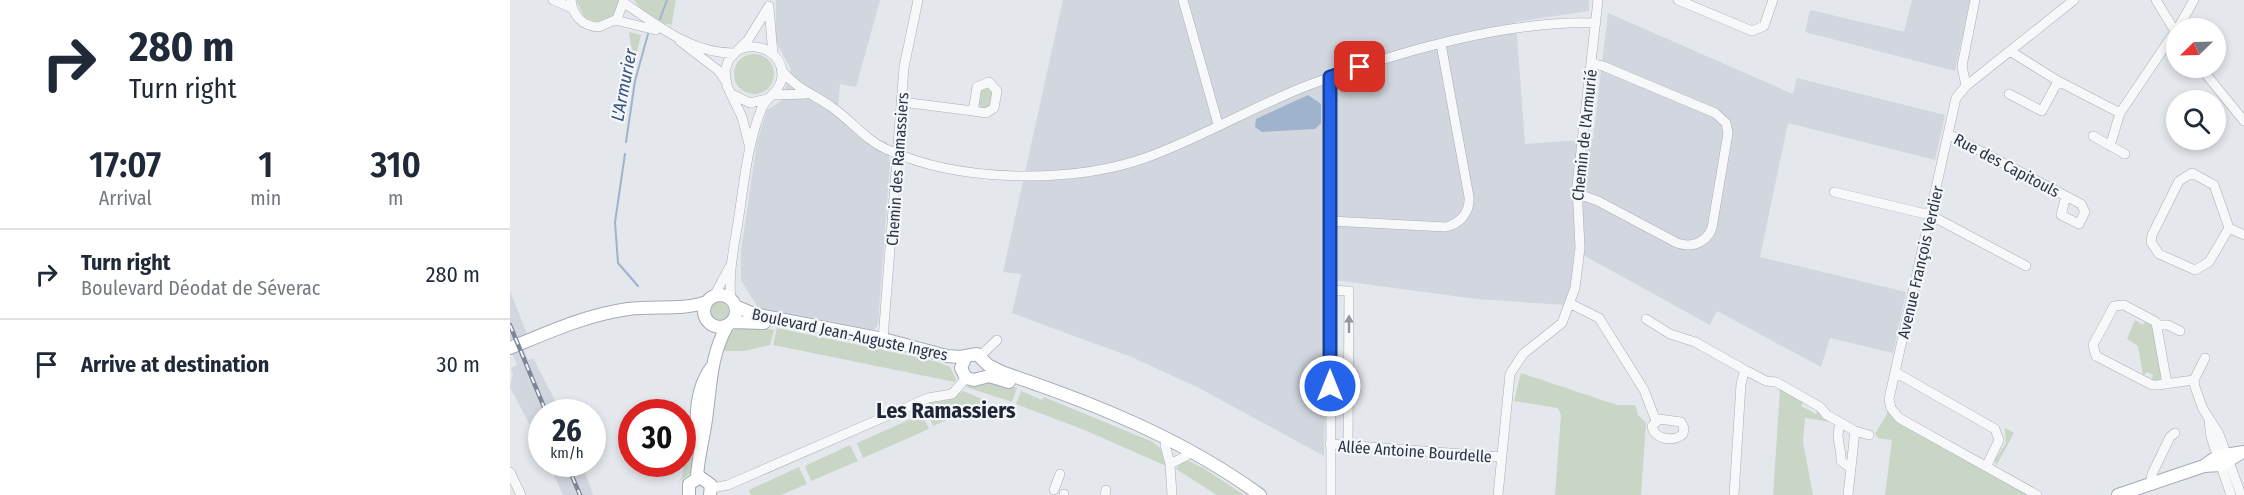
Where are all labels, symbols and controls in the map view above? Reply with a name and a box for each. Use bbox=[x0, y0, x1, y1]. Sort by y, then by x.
north arrow bbox=[2166, 18, 2226, 78]
map controls bbox=[2166, 18, 2226, 150]
text: 280 m bbox=[129, 22, 234, 72]
icon: right bbox=[30, 24, 108, 102]
pin bbox=[1334, 41, 1385, 92]
water label: L'Armurier bbox=[606, 46, 642, 123]
icon: arrive bbox=[1343, 50, 1376, 83]
street label: Chemin de l'Armurié bbox=[1568, 68, 1601, 202]
text: Turn right bbox=[129, 73, 237, 105]
button: search bbox=[2166, 90, 2226, 150]
street label: Chemin des Ramassiers bbox=[883, 91, 912, 246]
street label: Rue des Capitouls bbox=[1951, 130, 2063, 201]
text: 17:07 bbox=[89, 143, 161, 187]
text: 1 bbox=[258, 143, 273, 187]
text: 310 bbox=[370, 143, 421, 187]
street label: Avenue François Verdier bbox=[1894, 184, 1947, 340]
text: Arrival bbox=[99, 186, 152, 210]
text: min bbox=[250, 186, 281, 210]
text: m bbox=[388, 186, 403, 210]
text: Turn right bbox=[81, 249, 170, 276]
icon: right bbox=[30, 258, 63, 291]
text: 280 m bbox=[426, 261, 480, 288]
text: Boulevard Déodat de Séverac bbox=[81, 276, 320, 300]
street label: Boulevard Jean-Auguste Ingres bbox=[750, 304, 950, 365]
one-way arrow bbox=[1344, 315, 1354, 334]
icon: arrive bbox=[30, 348, 63, 381]
text: Arrive at destination bbox=[81, 351, 269, 378]
text: 30 m bbox=[437, 351, 480, 378]
position arrow bbox=[1298, 354, 1362, 418]
district label: Les Ramassiers bbox=[876, 397, 1016, 424]
speed limit sign: 30 bbox=[618, 399, 696, 477]
text: 26 bbox=[552, 413, 582, 449]
street label: Allée Antoine Bourdelle bbox=[1337, 437, 1493, 466]
text: km/h bbox=[550, 444, 584, 462]

